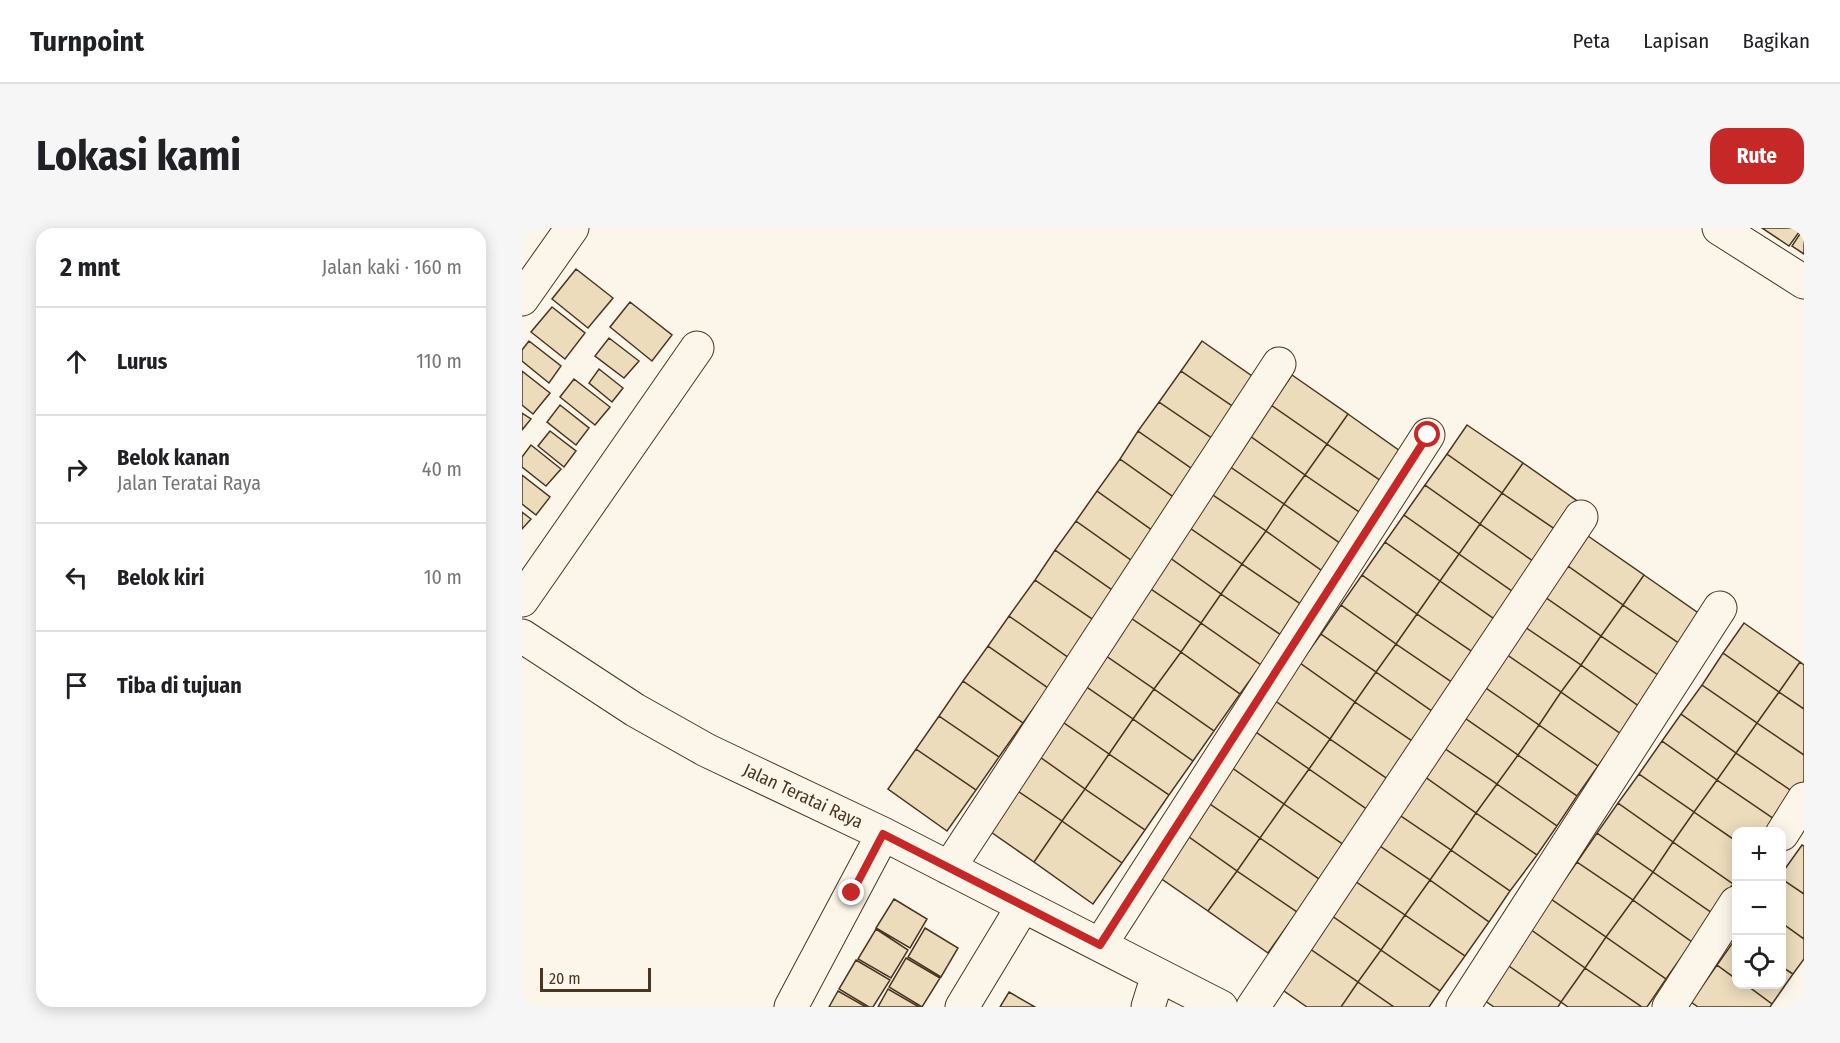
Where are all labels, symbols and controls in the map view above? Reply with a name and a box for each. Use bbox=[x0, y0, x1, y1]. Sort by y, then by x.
text: Turnpoint bbox=[30, 25, 144, 58]
text: Peta bbox=[1573, 28, 1610, 54]
text: Lapisan bbox=[1643, 28, 1709, 54]
text: Bagikan bbox=[1742, 28, 1810, 54]
button: Rute bbox=[1710, 128, 1804, 184]
text: Lokasi kami bbox=[36, 131, 241, 181]
text: 2 mnt bbox=[60, 252, 120, 283]
text: Jalan kaki · 160 m bbox=[322, 255, 462, 279]
icon: ahead bbox=[60, 345, 93, 378]
text: Lurus bbox=[117, 348, 167, 375]
text: 110 m bbox=[416, 349, 462, 373]
route start bbox=[1414, 421, 1440, 447]
text: Belok kanan bbox=[117, 444, 230, 471]
icon: right bbox=[60, 453, 93, 486]
text: 40 m bbox=[422, 457, 462, 481]
text: Jalan Teratai Raya bbox=[117, 471, 261, 495]
icon: left bbox=[60, 561, 93, 594]
text: Belok kiri bbox=[117, 564, 205, 591]
text: 10 m bbox=[424, 565, 462, 589]
icon: arrive bbox=[60, 669, 93, 702]
text: Tiba di tujuan bbox=[117, 672, 242, 699]
street label: Jalan Teratai Raya bbox=[740, 759, 867, 833]
map controls bbox=[1732, 827, 1786, 989]
button: + bbox=[1732, 827, 1786, 881]
route end bbox=[838, 879, 864, 905]
button: − bbox=[1732, 881, 1786, 935]
button: locate bbox=[1732, 935, 1786, 989]
scale bar bbox=[540, 965, 651, 992]
text: 20 m bbox=[549, 969, 580, 988]

